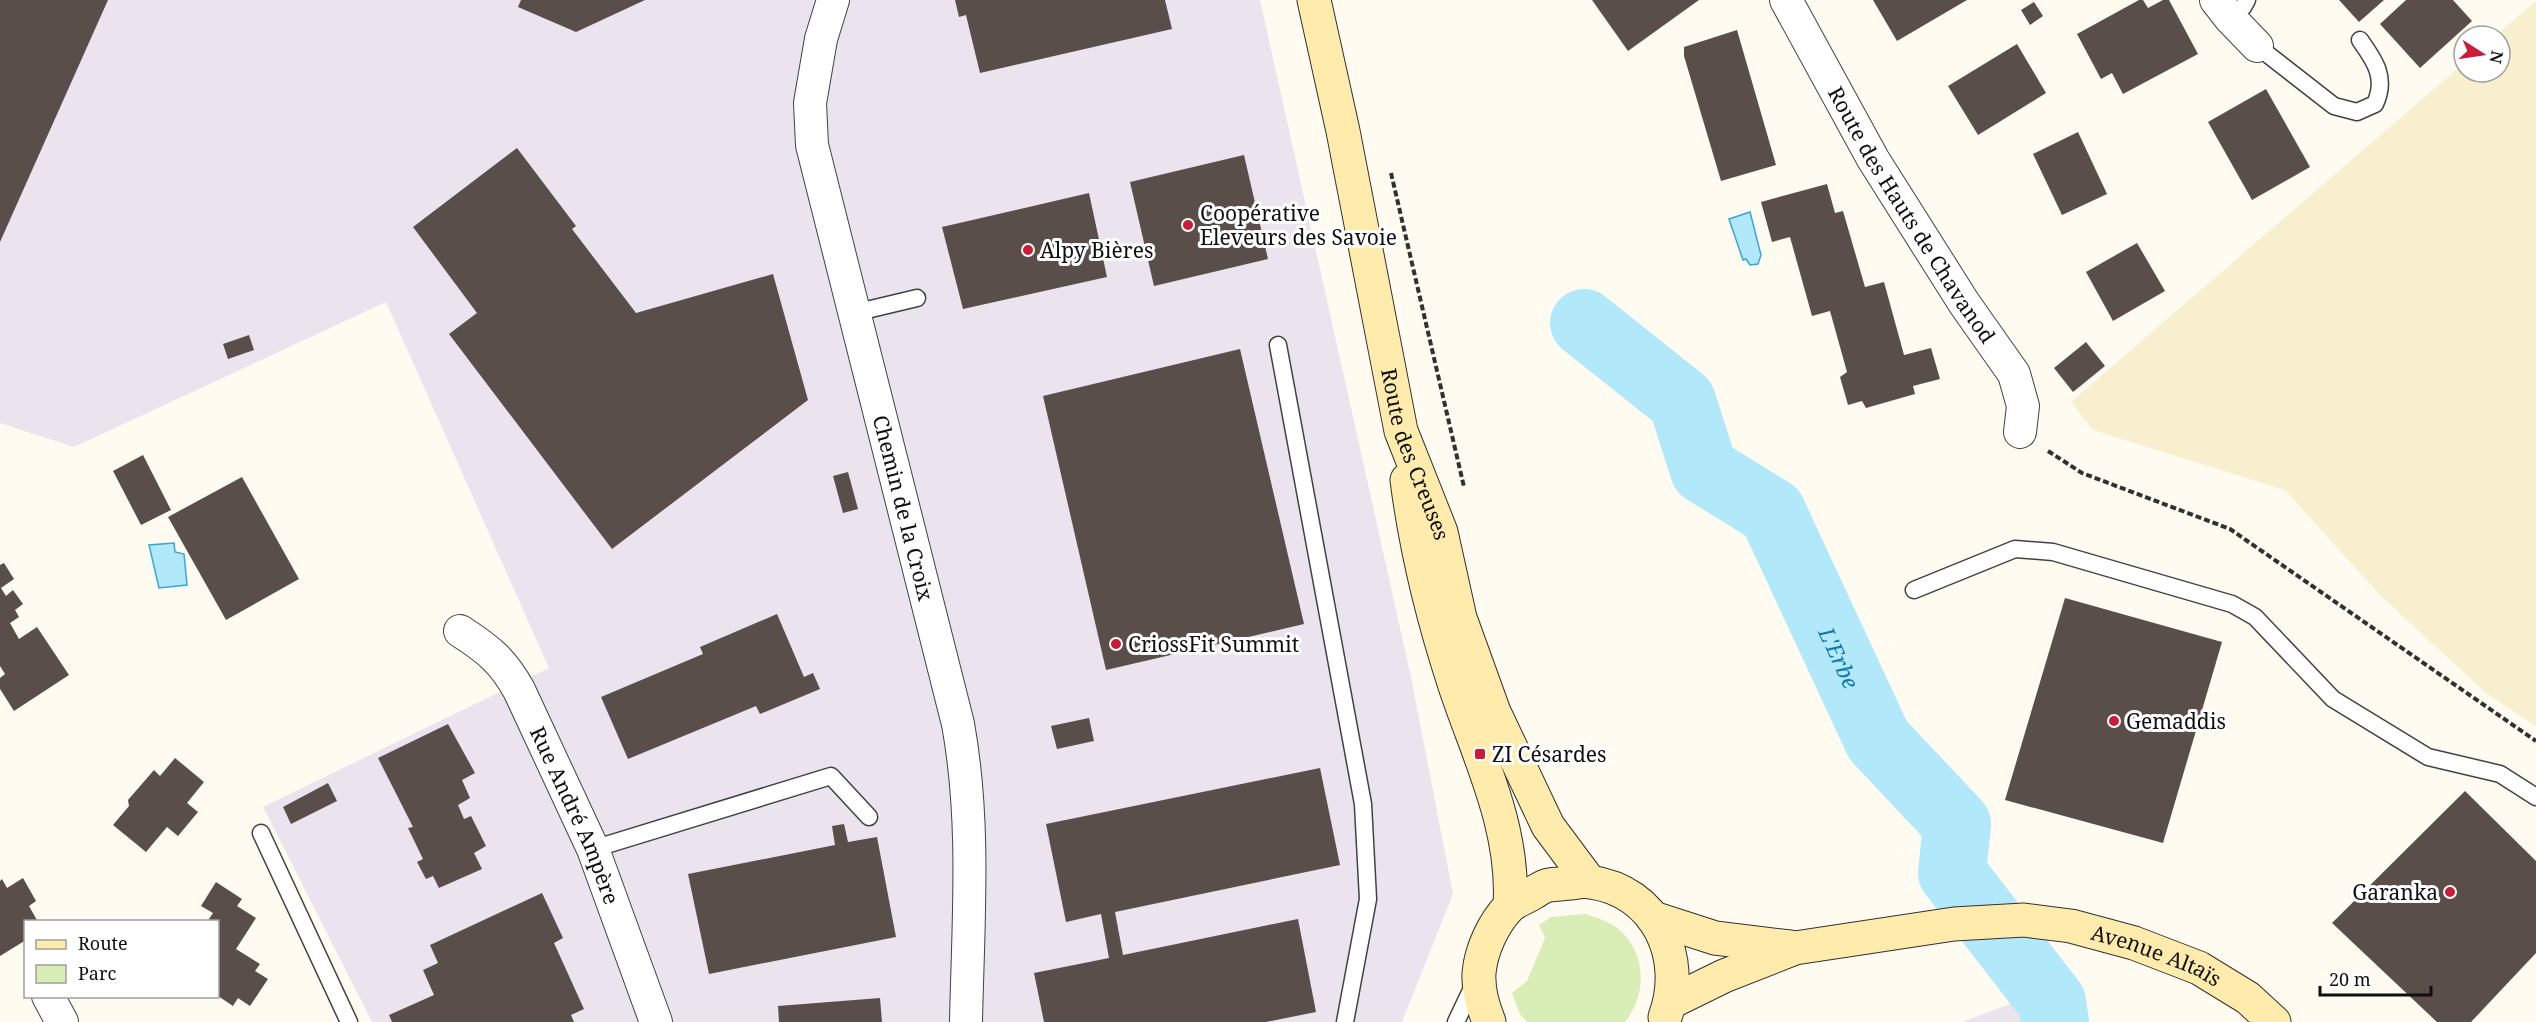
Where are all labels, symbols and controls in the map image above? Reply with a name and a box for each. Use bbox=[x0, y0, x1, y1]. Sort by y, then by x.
north arrow bbox=[2452, 24, 2512, 84]
text: N bbox=[2485, 49, 2509, 66]
street label: Route des Hauts de Chavanod bbox=[1822, 81, 2002, 349]
place label: Coopérative Eleveurs des Savoie bbox=[1200, 199, 1397, 251]
marker: Coopérative Eleveurs des Savoie bbox=[1181, 218, 1195, 232]
place label: Alpy Bières bbox=[1040, 236, 1153, 264]
marker: Alpy Bières bbox=[1021, 243, 1035, 257]
street label: Route des Creuses bbox=[1375, 366, 1456, 543]
street label: Chemin de la Croix bbox=[867, 412, 941, 604]
water label: L'Erbe bbox=[1812, 621, 1867, 693]
place label: CriossFit Summit bbox=[1128, 630, 1299, 658]
marker: CriossFit Summit bbox=[1109, 637, 1123, 651]
place label: Gemaddis bbox=[2126, 707, 2226, 735]
marker: Gemaddis bbox=[2107, 714, 2121, 728]
street label: Rue André Ampère bbox=[524, 722, 626, 908]
place label: ZI Césardes bbox=[1492, 740, 1607, 768]
marker: ZI Césardes bbox=[1473, 747, 1487, 761]
place label: Garanka bbox=[2352, 878, 2438, 906]
marker: Garanka bbox=[2443, 885, 2457, 899]
street label: Avenue Altaïs bbox=[2088, 918, 2227, 993]
legend bbox=[24, 920, 219, 998]
text: Route bbox=[78, 931, 128, 955]
scale bar bbox=[2320, 959, 2431, 997]
text: Parc bbox=[78, 961, 116, 985]
text: 20 m bbox=[2329, 967, 2371, 991]

